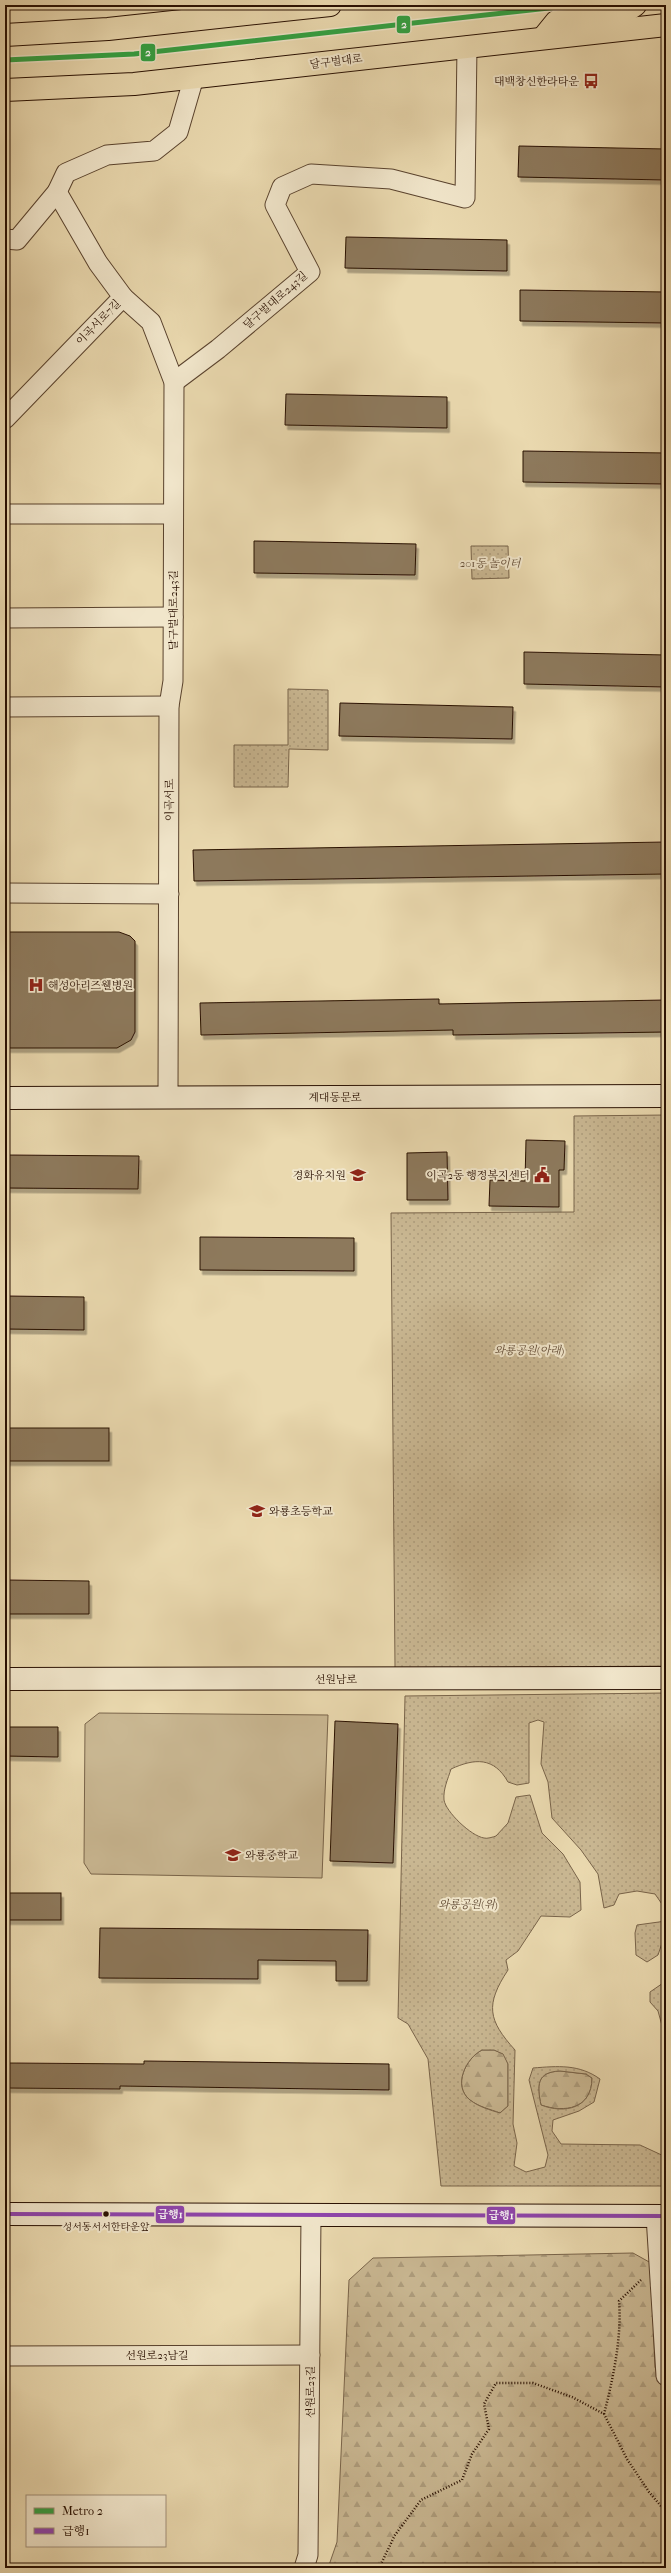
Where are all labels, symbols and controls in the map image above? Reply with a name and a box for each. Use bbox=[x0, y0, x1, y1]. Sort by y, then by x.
line badge: 2 bbox=[396, 15, 411, 34]
text: 2 bbox=[401, 18, 407, 31]
line badge: 2 bbox=[140, 43, 156, 62]
text: 2 bbox=[145, 46, 151, 59]
street label: 달구벌대로 bbox=[309, 52, 364, 71]
bus stop icon: 태백창신한라타운 bbox=[582, 72, 600, 90]
place label: 태백창신한라타운 bbox=[494, 75, 579, 88]
street label: 달구벌대로243길 bbox=[241, 269, 310, 332]
street label: 이곡서로7길 bbox=[73, 297, 123, 348]
park label: 201동 놀이터 bbox=[460, 557, 522, 570]
street label: 달구벌대로243길 bbox=[167, 570, 180, 650]
street label: 이곡서로 bbox=[163, 778, 176, 821]
hospital icon: 해성아리즈웰병원 bbox=[27, 976, 45, 994]
place label: 해성아리즈웰병원 bbox=[48, 979, 133, 992]
street label: 계대동문로 bbox=[308, 1091, 362, 1104]
school or university icon: 경화유치원 bbox=[349, 1166, 367, 1184]
public building icon: 이곡2동 행정복지센터 bbox=[533, 1166, 551, 1184]
place label: 경화유치원 bbox=[293, 1169, 346, 1182]
place label: 이곡2동 행정복지센터 bbox=[426, 1169, 530, 1182]
park label: 와룡공원(아래) bbox=[494, 1344, 564, 1357]
school or university icon: 와룡초등학교 bbox=[248, 1502, 266, 1520]
place label: 와룡초등학교 bbox=[269, 1505, 333, 1518]
street label: 선원남로 bbox=[315, 1673, 358, 1686]
school or university icon: 와룡중학교 bbox=[224, 1846, 242, 1864]
place label: 와룡중학교 bbox=[245, 1849, 299, 1862]
park label: 와룡공원(위) bbox=[438, 1898, 498, 1911]
line badge: 급행1 bbox=[155, 2205, 185, 2224]
line badge: 급행1 bbox=[486, 2206, 516, 2225]
text: 급행1 bbox=[157, 2208, 183, 2221]
marker: 성서동서서한타운앞 bbox=[101, 2209, 111, 2219]
text: 급행1 bbox=[488, 2209, 514, 2222]
place label: 성서동서서한타운앞 bbox=[63, 2221, 150, 2233]
street label: 선원로23남길 bbox=[125, 2349, 189, 2362]
street label: 선원로23길 bbox=[304, 2366, 317, 2418]
legend bbox=[26, 2495, 166, 2547]
text: Metro 2 bbox=[62, 2504, 103, 2518]
text: 급행1 bbox=[62, 2524, 89, 2538]

